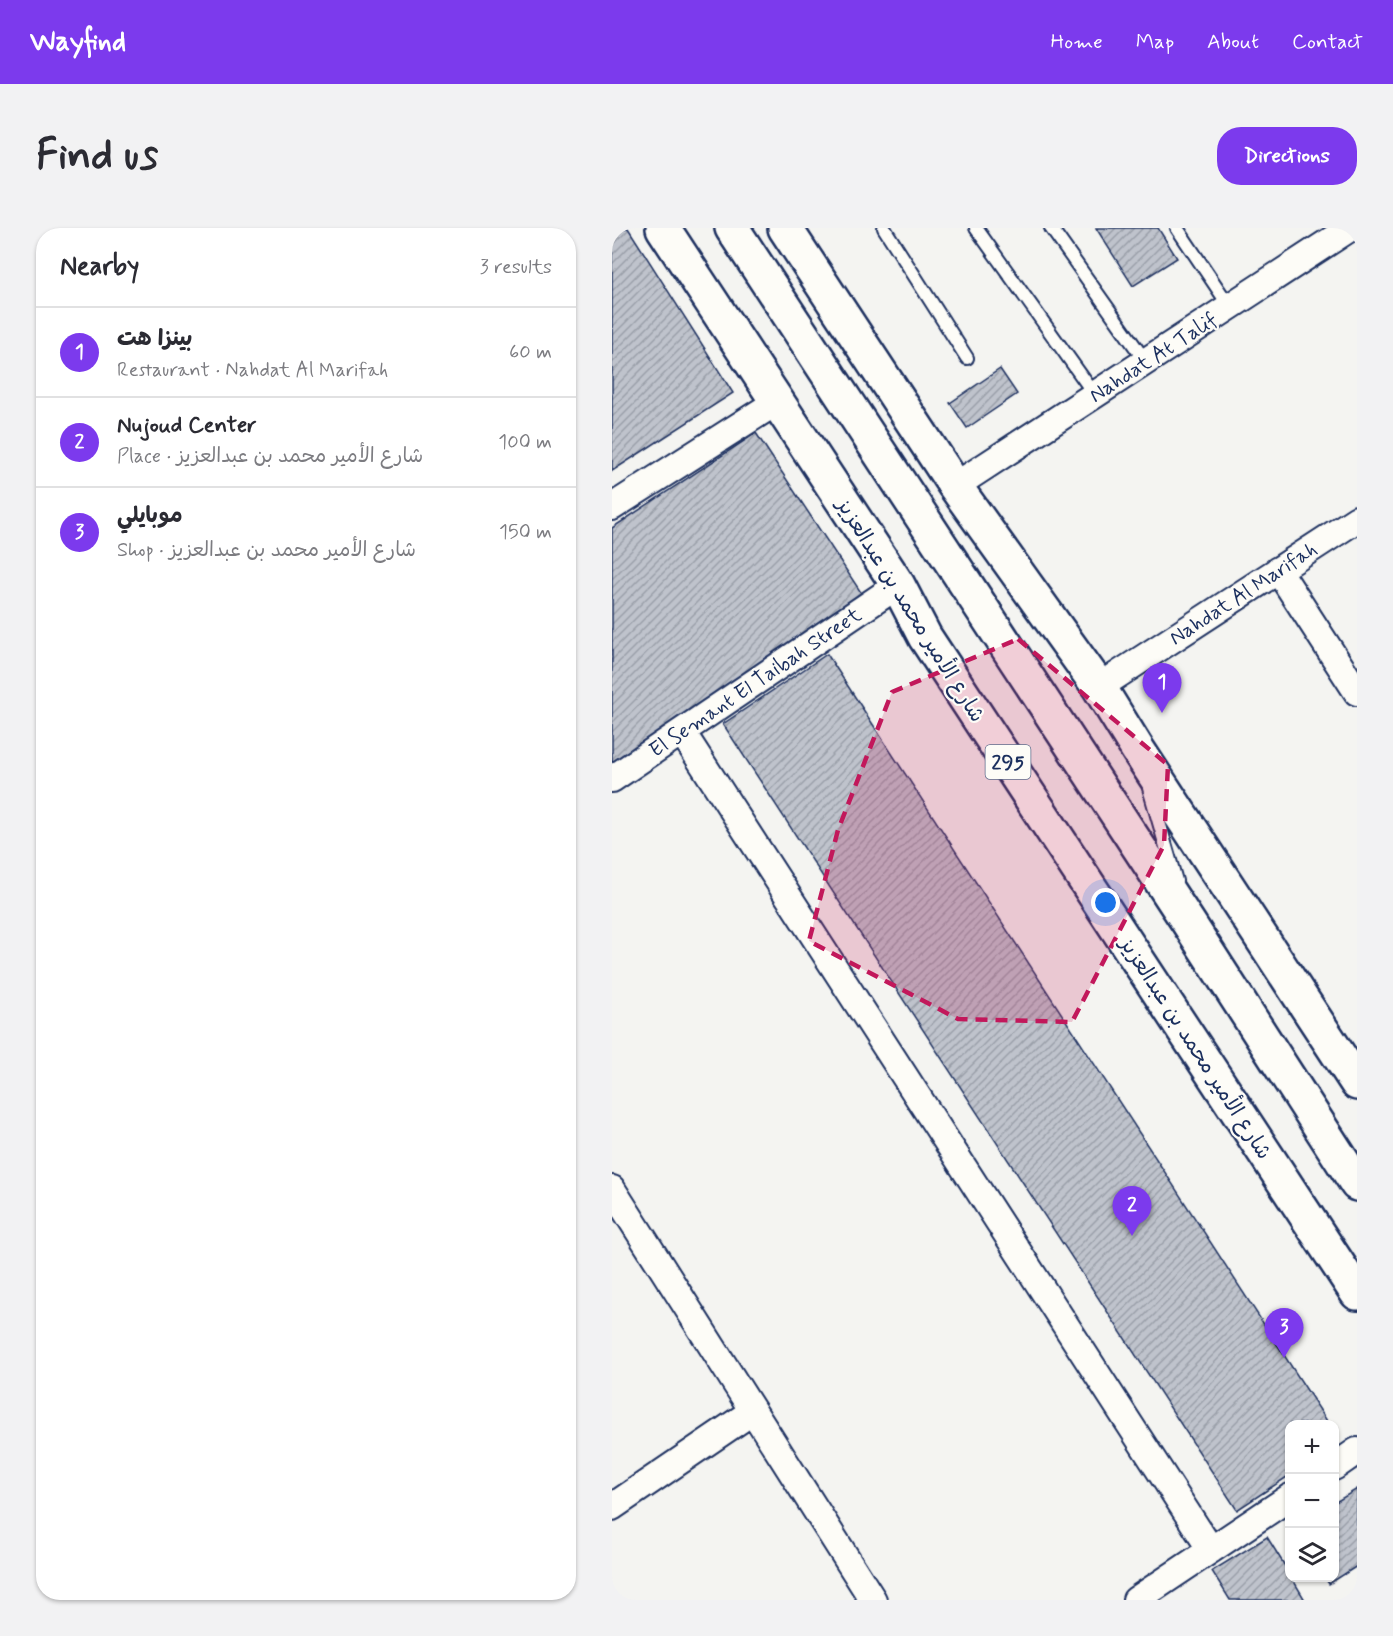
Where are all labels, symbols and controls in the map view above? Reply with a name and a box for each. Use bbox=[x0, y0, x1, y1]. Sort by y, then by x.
text: Wayfind bbox=[30, 24, 126, 61]
text: Home bbox=[1051, 28, 1103, 56]
text: Map bbox=[1136, 28, 1174, 56]
text: About bbox=[1207, 28, 1259, 56]
text: Contact bbox=[1292, 28, 1363, 56]
button: Directions bbox=[1217, 127, 1357, 185]
text: Find us bbox=[36, 129, 158, 184]
text: Nearby bbox=[60, 250, 139, 284]
text: 3 results bbox=[480, 254, 552, 281]
street label: Nahdat At Talif bbox=[1084, 306, 1223, 410]
text: بينزا هت bbox=[117, 325, 192, 353]
text: 1 bbox=[75, 339, 84, 366]
text: 60 m bbox=[509, 339, 552, 366]
text: Restaurant · Nahdat Al Marifah bbox=[117, 357, 388, 384]
text: Nujoud Center bbox=[117, 412, 256, 440]
text: 2 bbox=[75, 429, 84, 456]
text: 100 m bbox=[498, 429, 552, 456]
text: Place · شارع الأمير محمد بن عبدالعزيز bbox=[117, 443, 423, 470]
street label: شارع الأمير محمد بن عبدالعزيز bbox=[829, 491, 992, 728]
text: موبايلي bbox=[117, 502, 182, 530]
text: 3 bbox=[75, 519, 84, 546]
text: 150 m bbox=[499, 519, 552, 546]
street label: Nahdat Al Marifah bbox=[1164, 535, 1323, 652]
text: Shop · شارع الأمير محمد بن عبدالعزيز bbox=[117, 537, 416, 564]
street label: El Semant El Taibah Street bbox=[644, 601, 868, 764]
pin: 1 bbox=[1142, 664, 1182, 713]
road number: 295 bbox=[986, 745, 1030, 779]
your location bbox=[1091, 888, 1120, 917]
street label: شارع الأمير محمد بن عبدالعزيز bbox=[1112, 930, 1278, 1165]
pin: 2 bbox=[1112, 1186, 1152, 1236]
pin: 3 bbox=[1264, 1308, 1304, 1358]
map controls bbox=[1285, 1420, 1339, 1582]
button: + bbox=[1285, 1420, 1339, 1474]
button: − bbox=[1285, 1474, 1339, 1528]
button: layers bbox=[1285, 1528, 1339, 1582]

